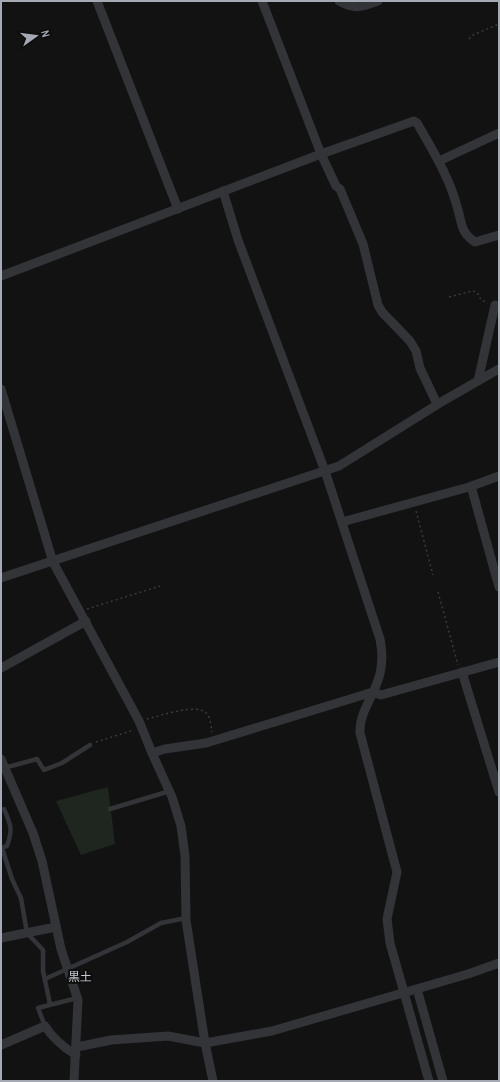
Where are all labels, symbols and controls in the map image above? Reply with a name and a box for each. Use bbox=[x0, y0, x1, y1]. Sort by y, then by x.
north arrow bbox=[16, 16, 56, 56]
text: N bbox=[38, 29, 53, 38]
district label: 黒土 bbox=[68, 969, 92, 985]

